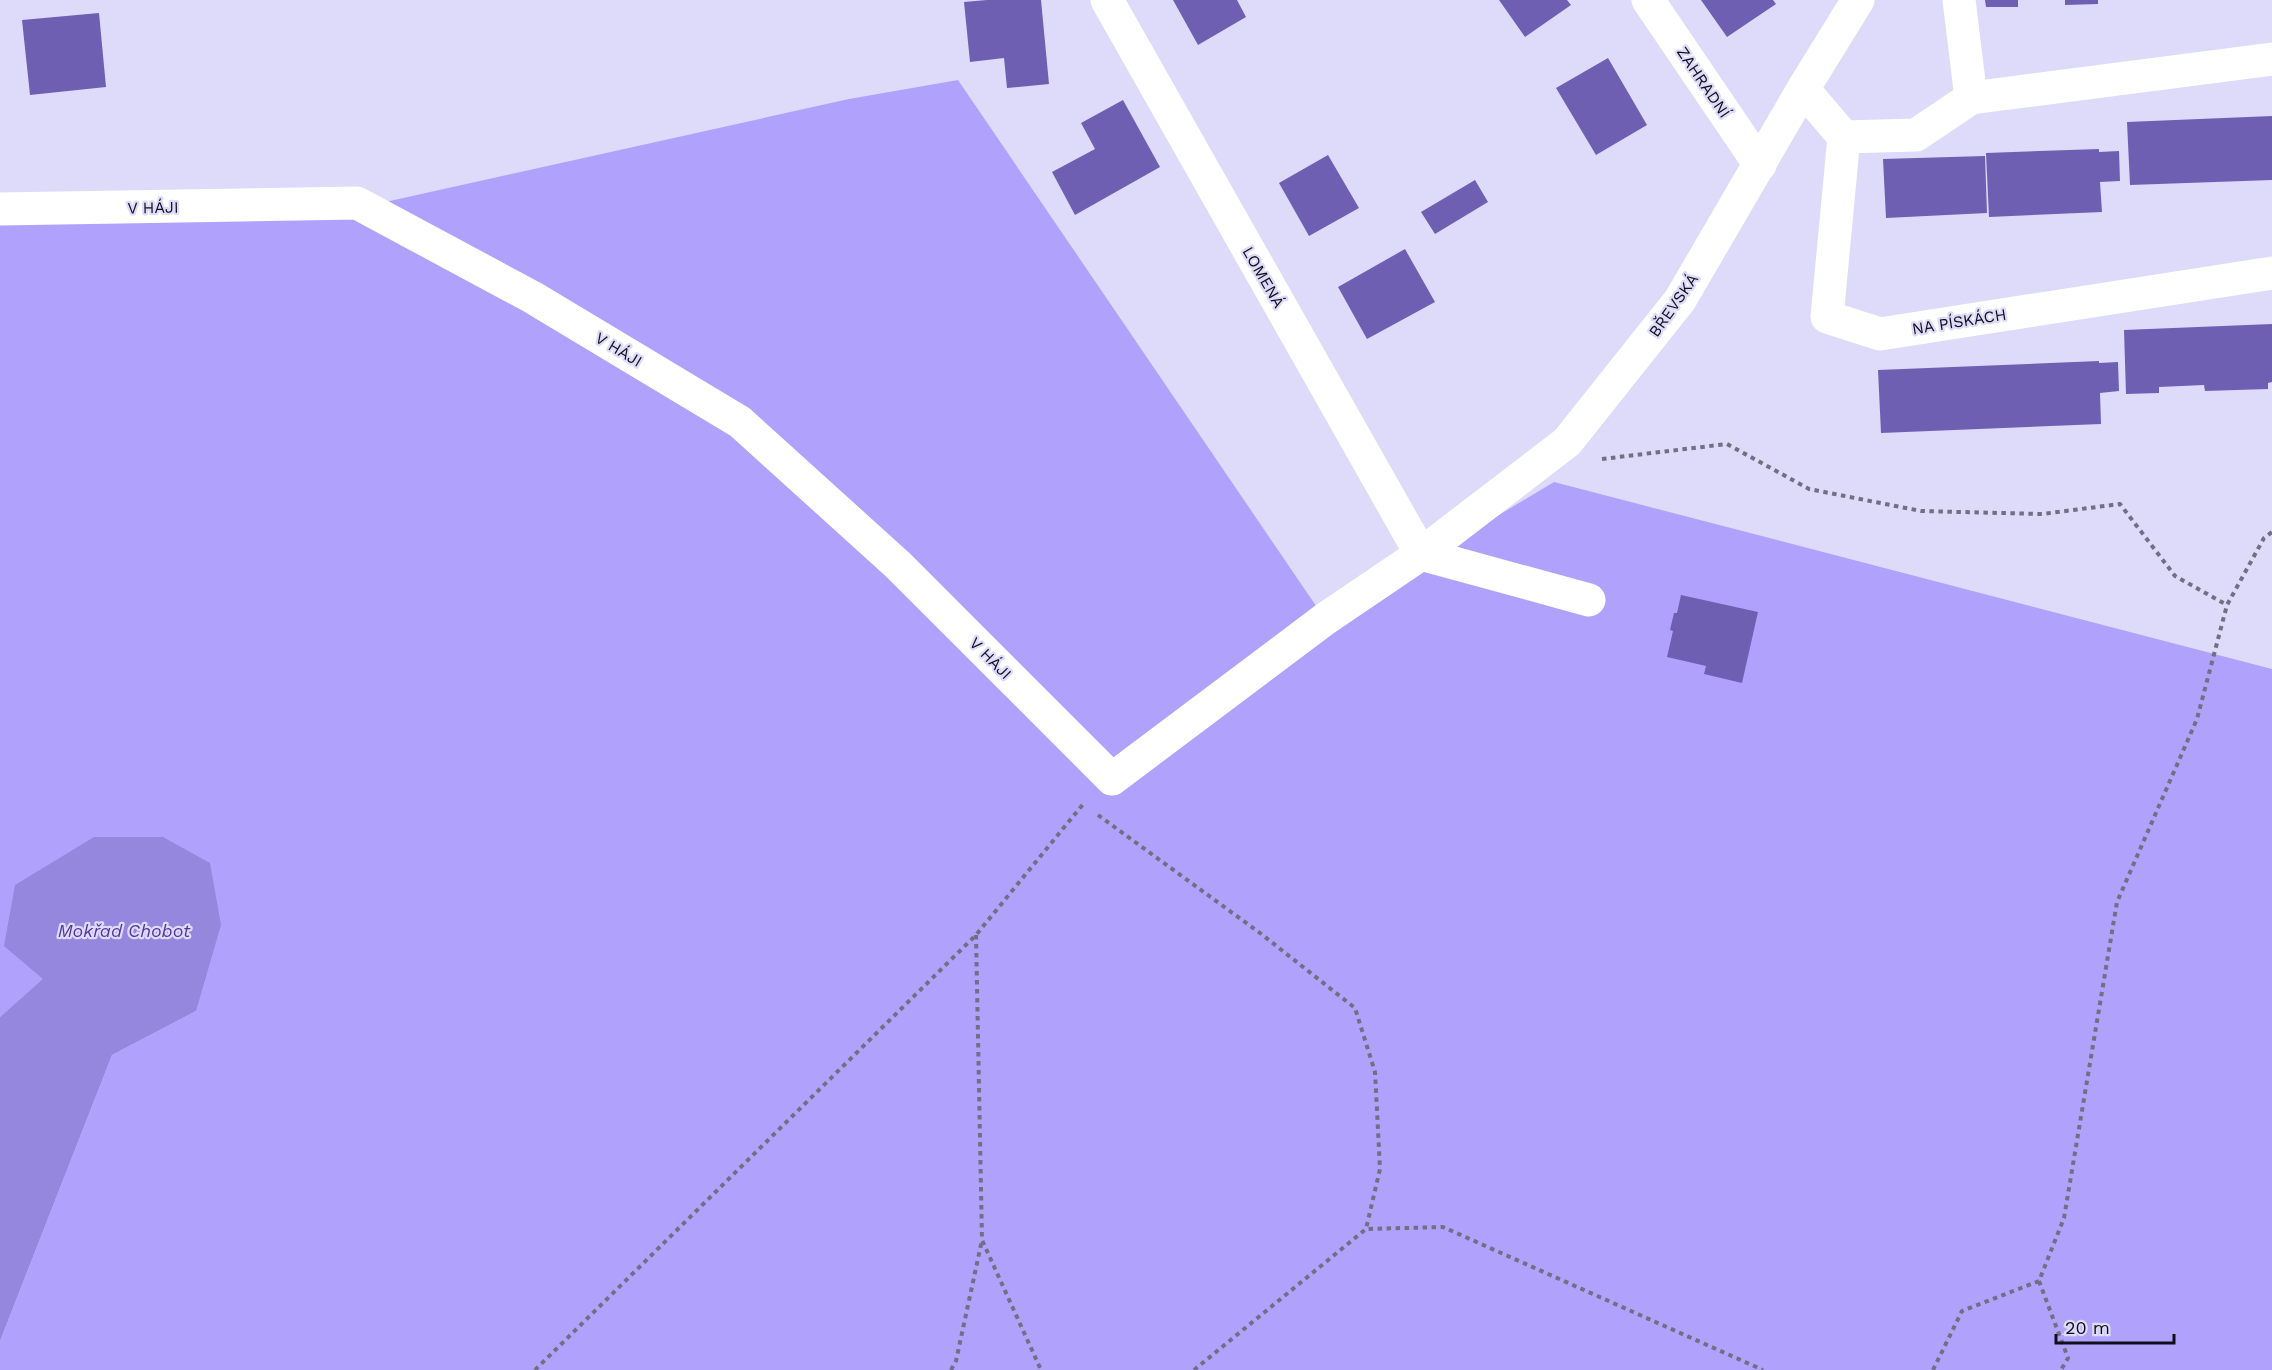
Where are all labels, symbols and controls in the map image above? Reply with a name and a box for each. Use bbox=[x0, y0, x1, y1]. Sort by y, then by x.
street label: ZAHRADNÍ bbox=[1673, 43, 1734, 122]
street label: V HÁJI bbox=[127, 198, 179, 217]
street label: LOMENÁ bbox=[1238, 243, 1289, 312]
street label: BŘEVSKÁ bbox=[1645, 270, 1702, 341]
street label: NA PÍSKÁCH bbox=[1911, 305, 2008, 338]
street label: V HÁJI bbox=[592, 328, 646, 371]
street label: V HÁJI bbox=[966, 633, 1016, 683]
water label: Mokřad Chobot bbox=[58, 920, 191, 941]
scale bar bbox=[2056, 1307, 2174, 1345]
text: 20 m bbox=[2065, 1317, 2110, 1338]

